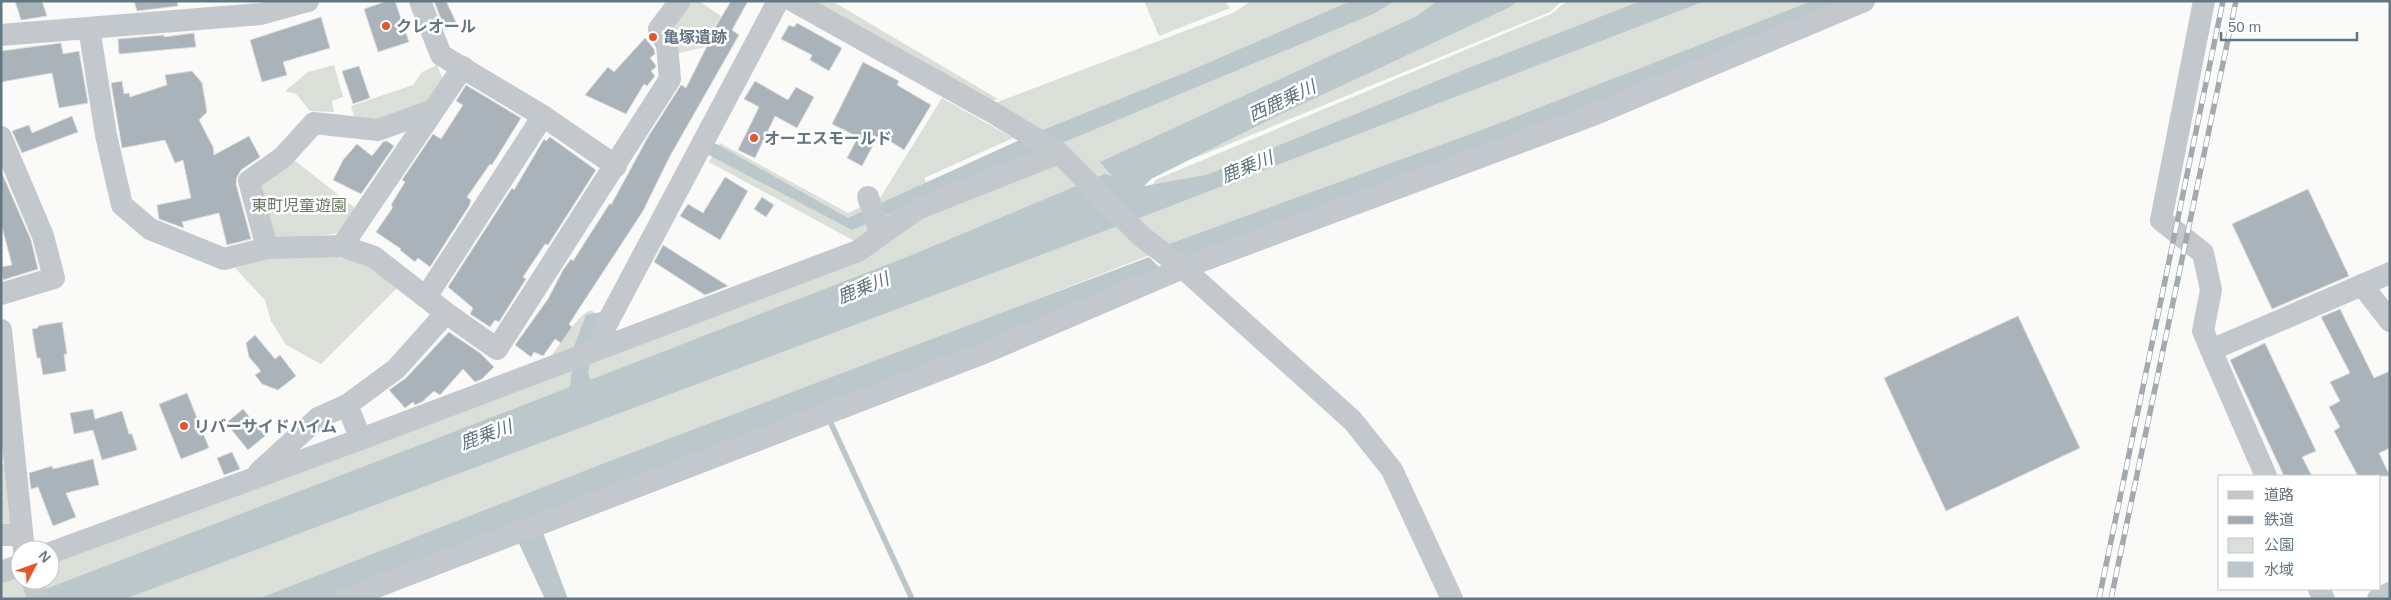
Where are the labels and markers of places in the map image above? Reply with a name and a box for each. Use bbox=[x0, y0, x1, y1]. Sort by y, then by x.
place label: クレオール bbox=[396, 18, 476, 35]
marker: クレオール bbox=[380, 20, 392, 32]
place label: 亀塚遺跡 bbox=[663, 29, 727, 46]
marker: 亀塚遺跡 bbox=[647, 31, 659, 43]
place label: オーエスモールド bbox=[764, 130, 892, 147]
marker: オーエスモールド bbox=[748, 132, 760, 144]
place label: リバーサイドハイム bbox=[194, 418, 337, 435]
marker: リバーサイドハイム bbox=[178, 420, 190, 432]

